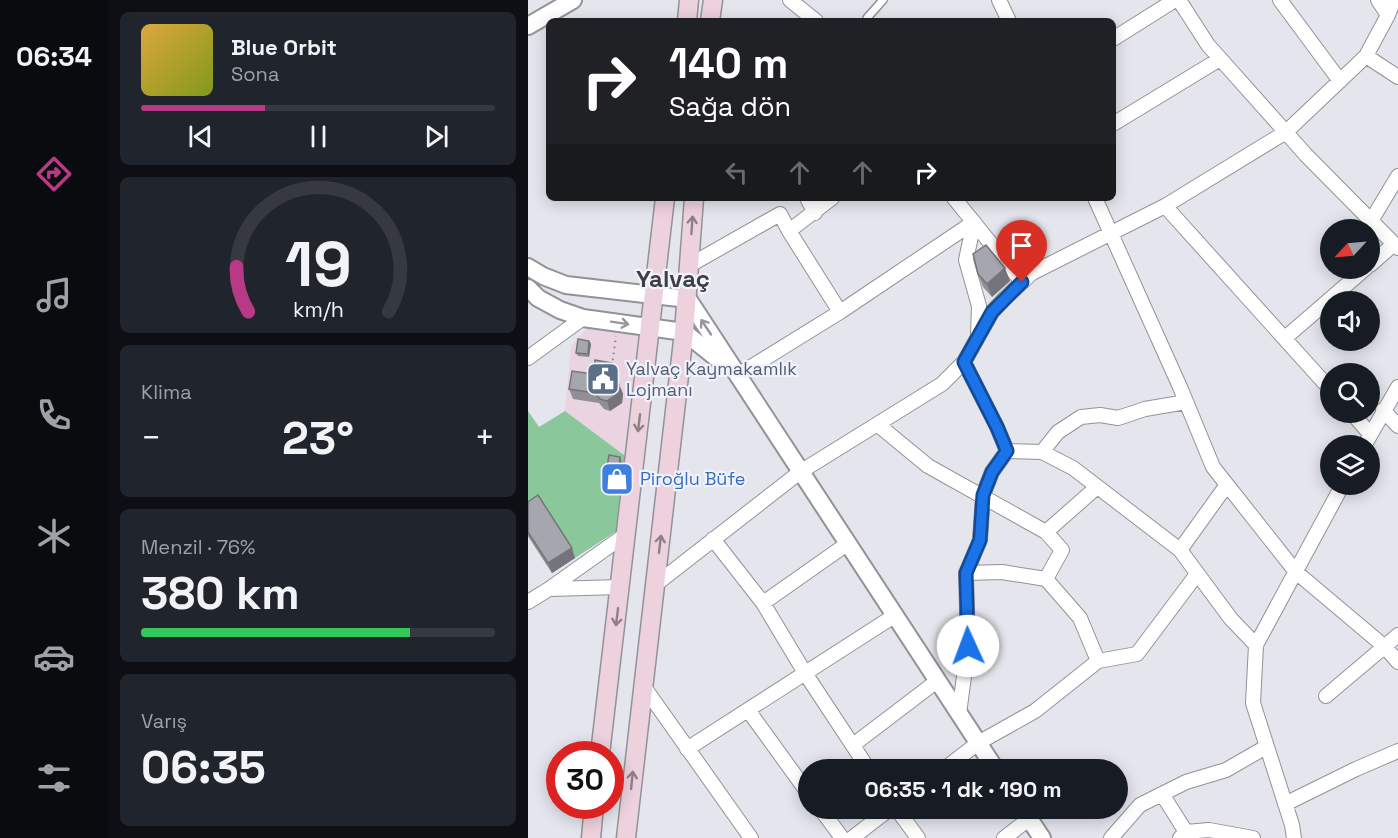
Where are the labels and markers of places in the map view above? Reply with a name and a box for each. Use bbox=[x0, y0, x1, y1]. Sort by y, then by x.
pin bbox=[996, 220, 1047, 282]
place label: Yalvaç Kaymakamlık Lojmanı bbox=[626, 357, 797, 401]
public building icon: Yalvaç Kaymakamlık Lojmanı bbox=[585, 361, 621, 397]
shop icon: Piroğlu Büfe bbox=[599, 461, 635, 497]
place label: Piroğlu Büfe bbox=[640, 467, 746, 490]

